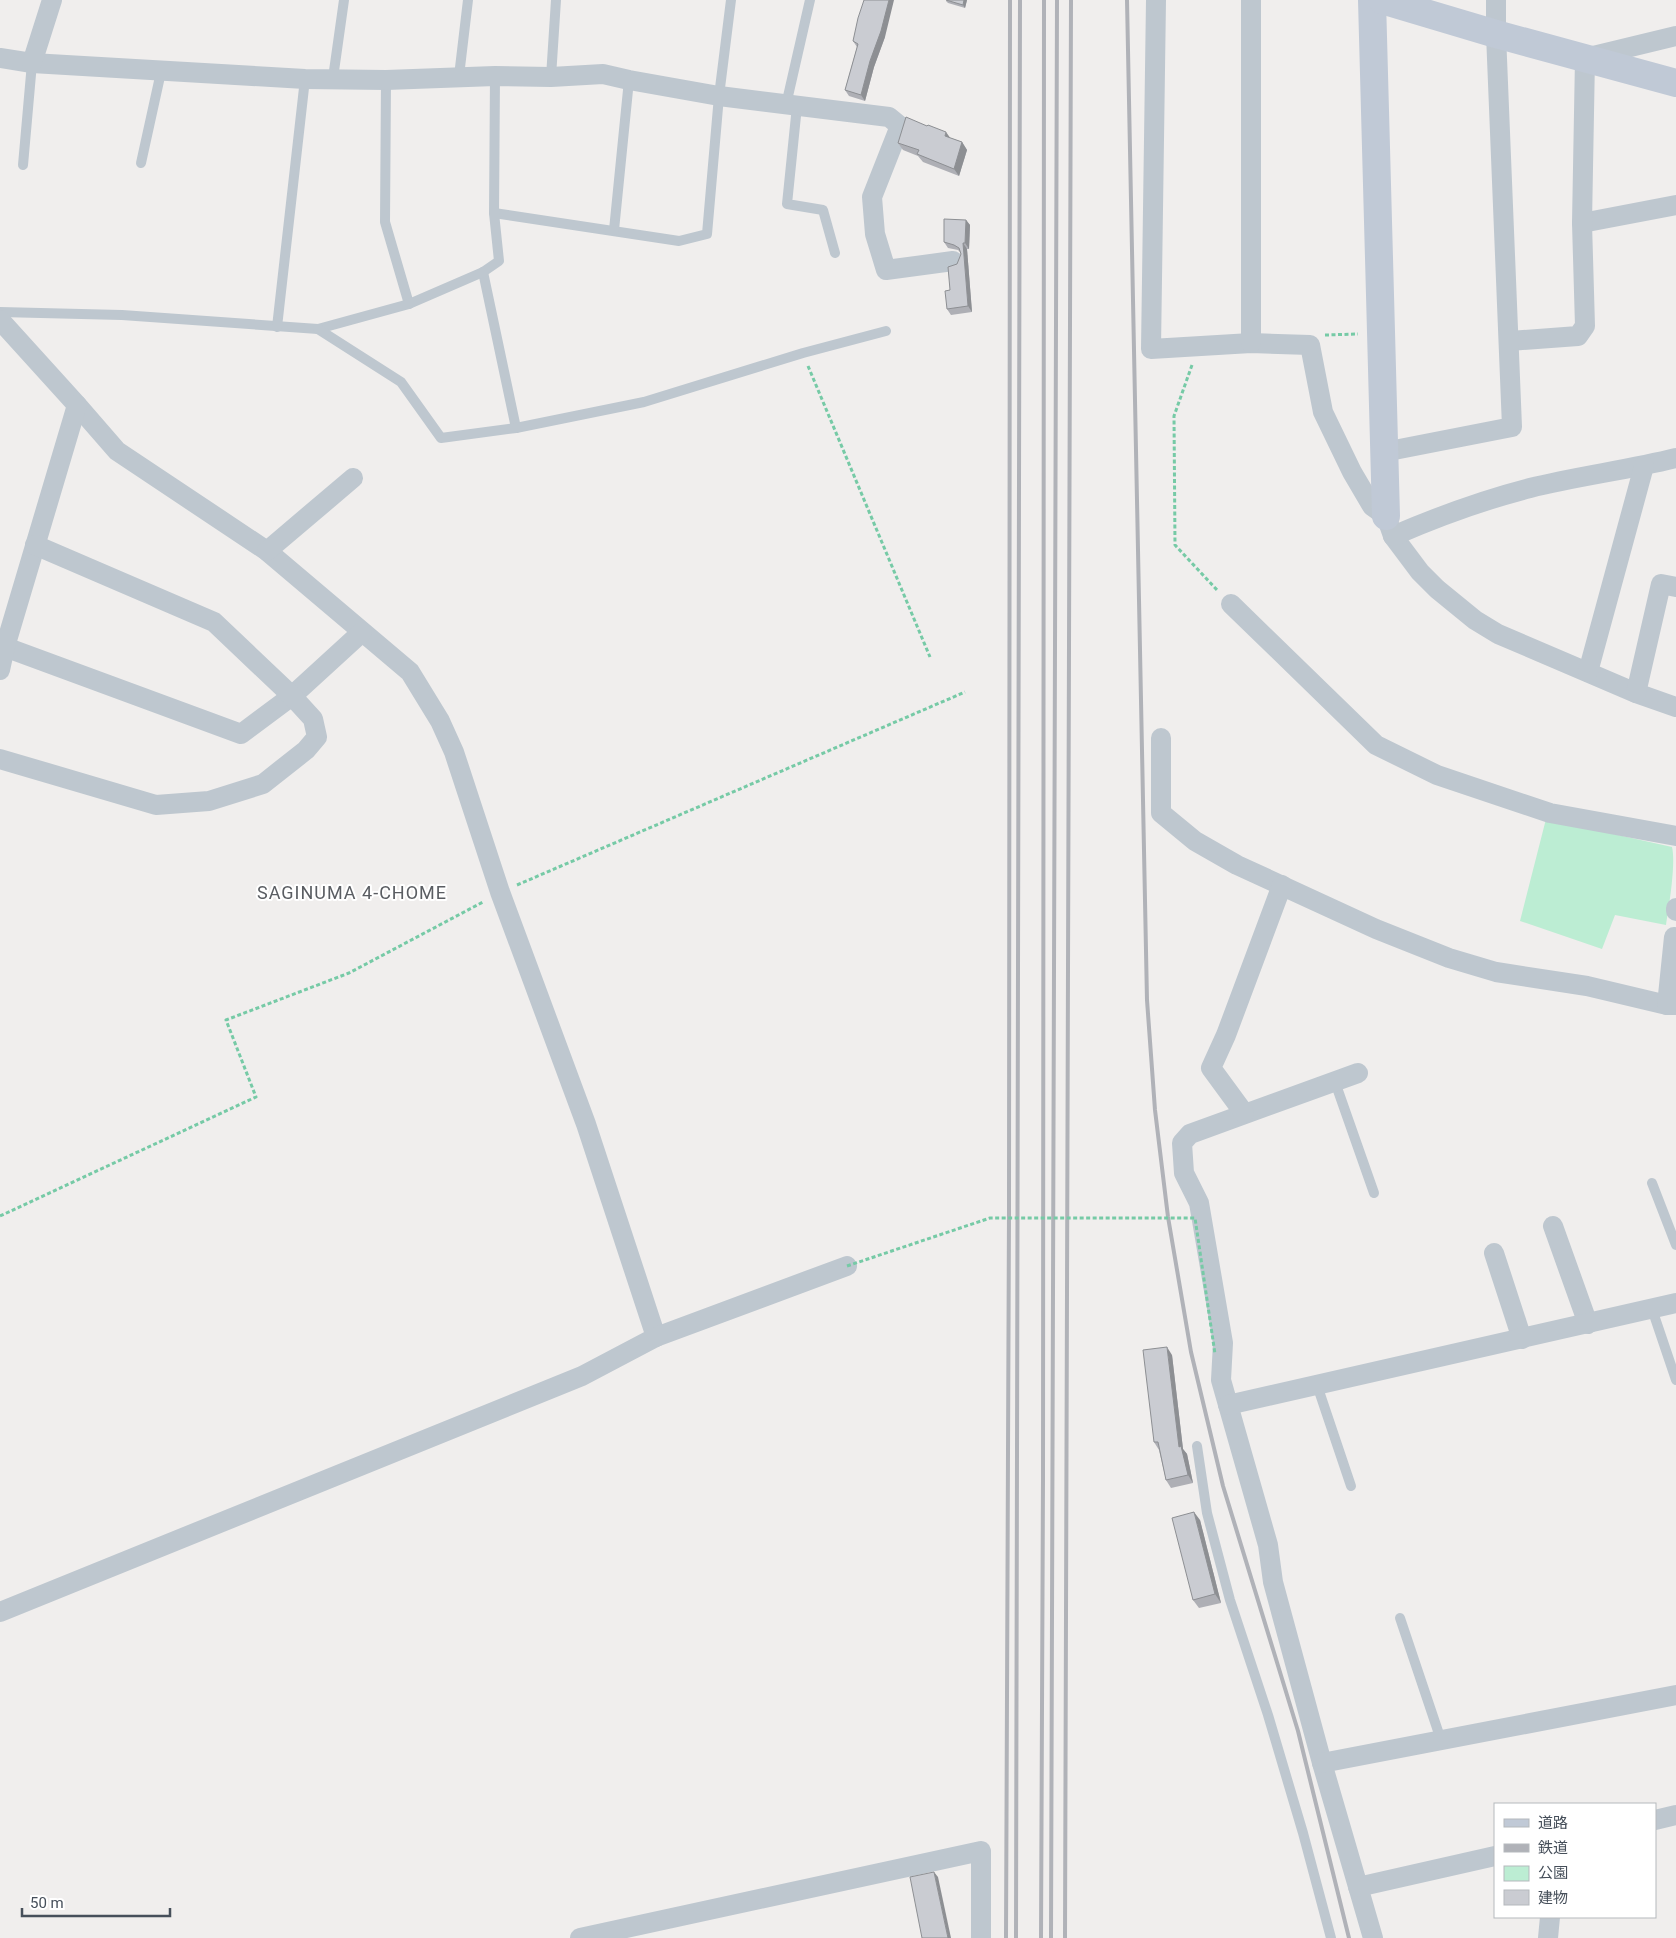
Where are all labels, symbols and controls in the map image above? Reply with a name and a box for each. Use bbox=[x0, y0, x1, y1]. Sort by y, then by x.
district label: SAGINUMA 4-CHOME bbox=[257, 882, 447, 903]
legend bbox=[1494, 1803, 1656, 1918]
text: 道路 bbox=[1538, 1814, 1568, 1832]
text: 鉄道 bbox=[1538, 1839, 1568, 1857]
text: 公園 bbox=[1538, 1864, 1568, 1882]
scale bar bbox=[22, 1886, 170, 1918]
text: 建物 bbox=[1538, 1889, 1568, 1907]
text: 50 m bbox=[30, 1894, 64, 1912]

